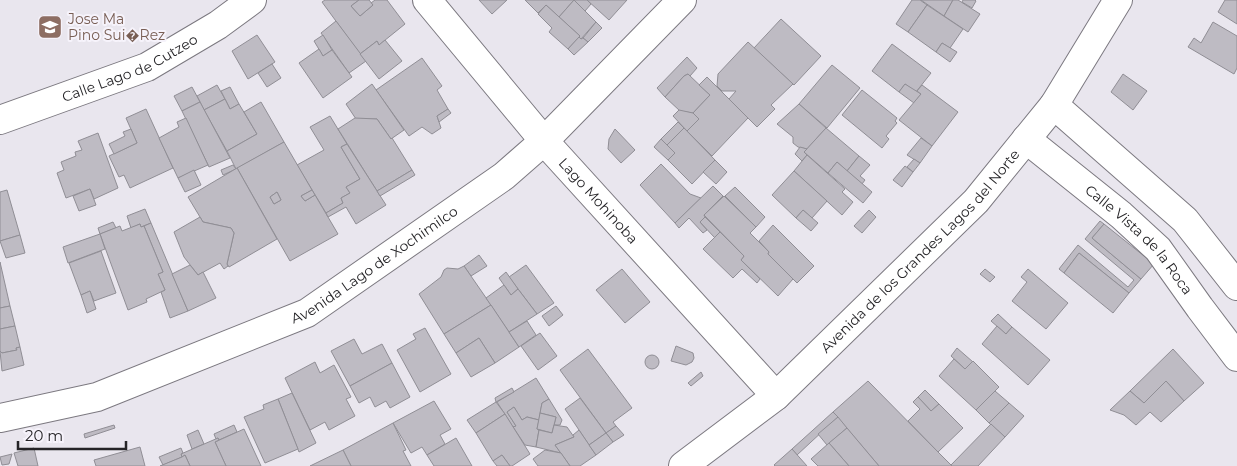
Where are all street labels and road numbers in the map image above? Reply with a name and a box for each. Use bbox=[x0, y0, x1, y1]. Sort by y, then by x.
street label: Calle Lago de Cutzeo bbox=[59, 30, 201, 106]
street label: Avenida de los Grandes Lagos del Norte bbox=[817, 146, 1023, 357]
street label: Lago Mohinoba bbox=[555, 154, 642, 247]
street label: Calle Vista de la Roca bbox=[1081, 181, 1197, 298]
street label: Avenida Lago de Xochimilco bbox=[288, 202, 461, 327]

